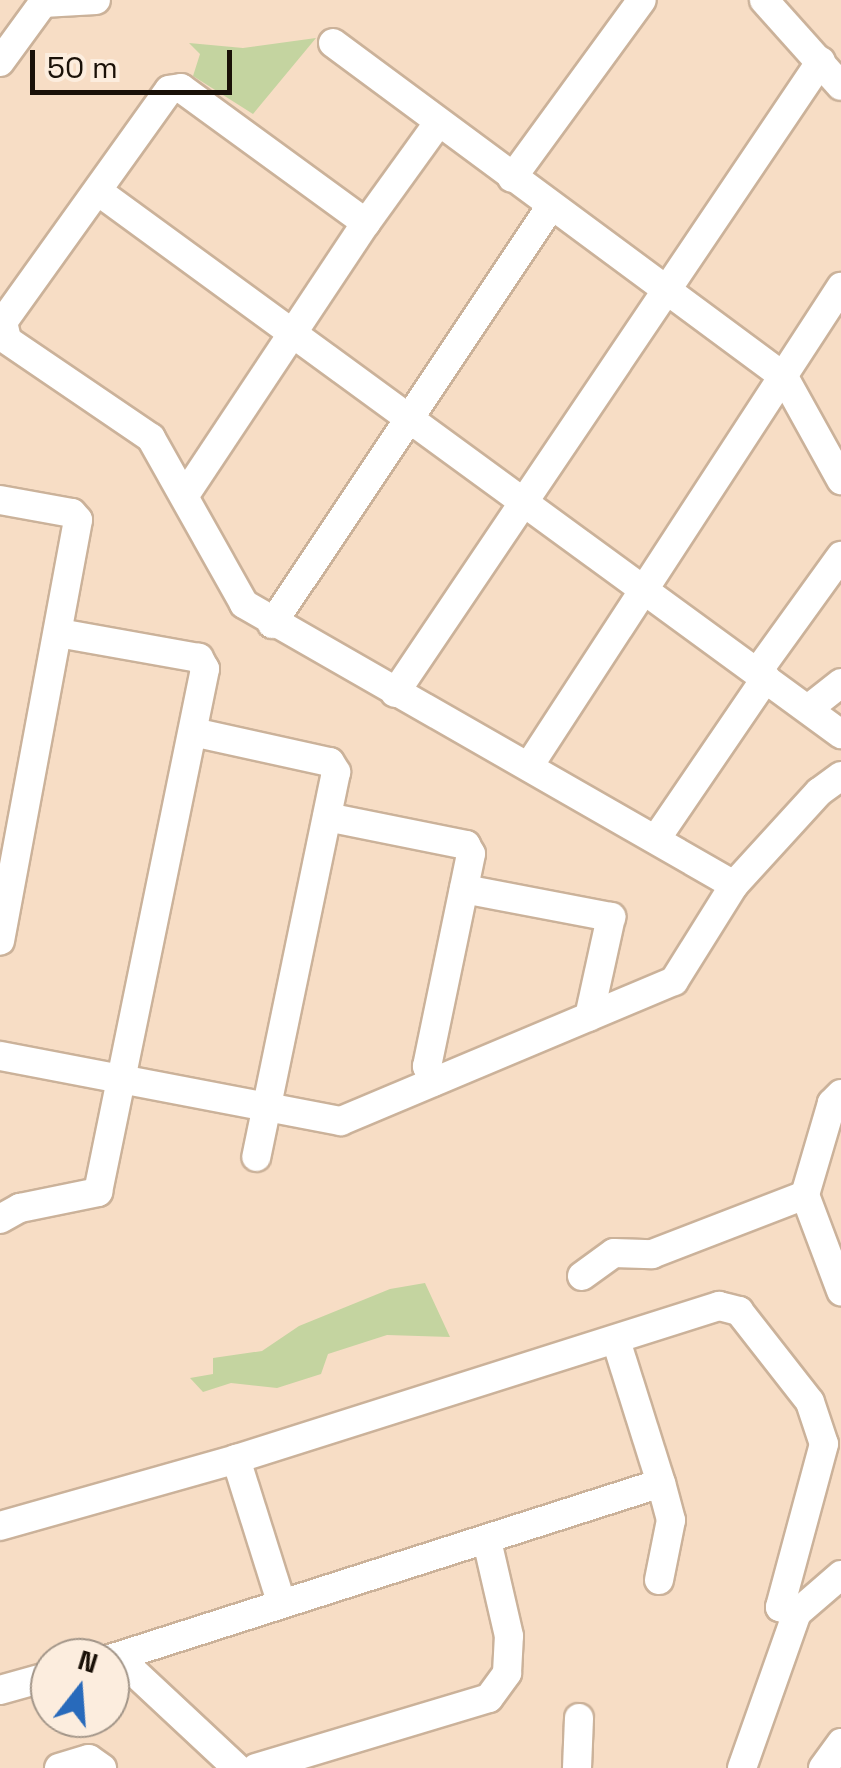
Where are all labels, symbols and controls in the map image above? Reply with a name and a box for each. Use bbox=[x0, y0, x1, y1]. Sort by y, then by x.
scale bar bbox=[35, 30, 238, 92]
text: 50 m bbox=[47, 48, 118, 87]
north arrow bbox=[30, 1638, 130, 1738]
text: N bbox=[74, 1641, 102, 1681]

